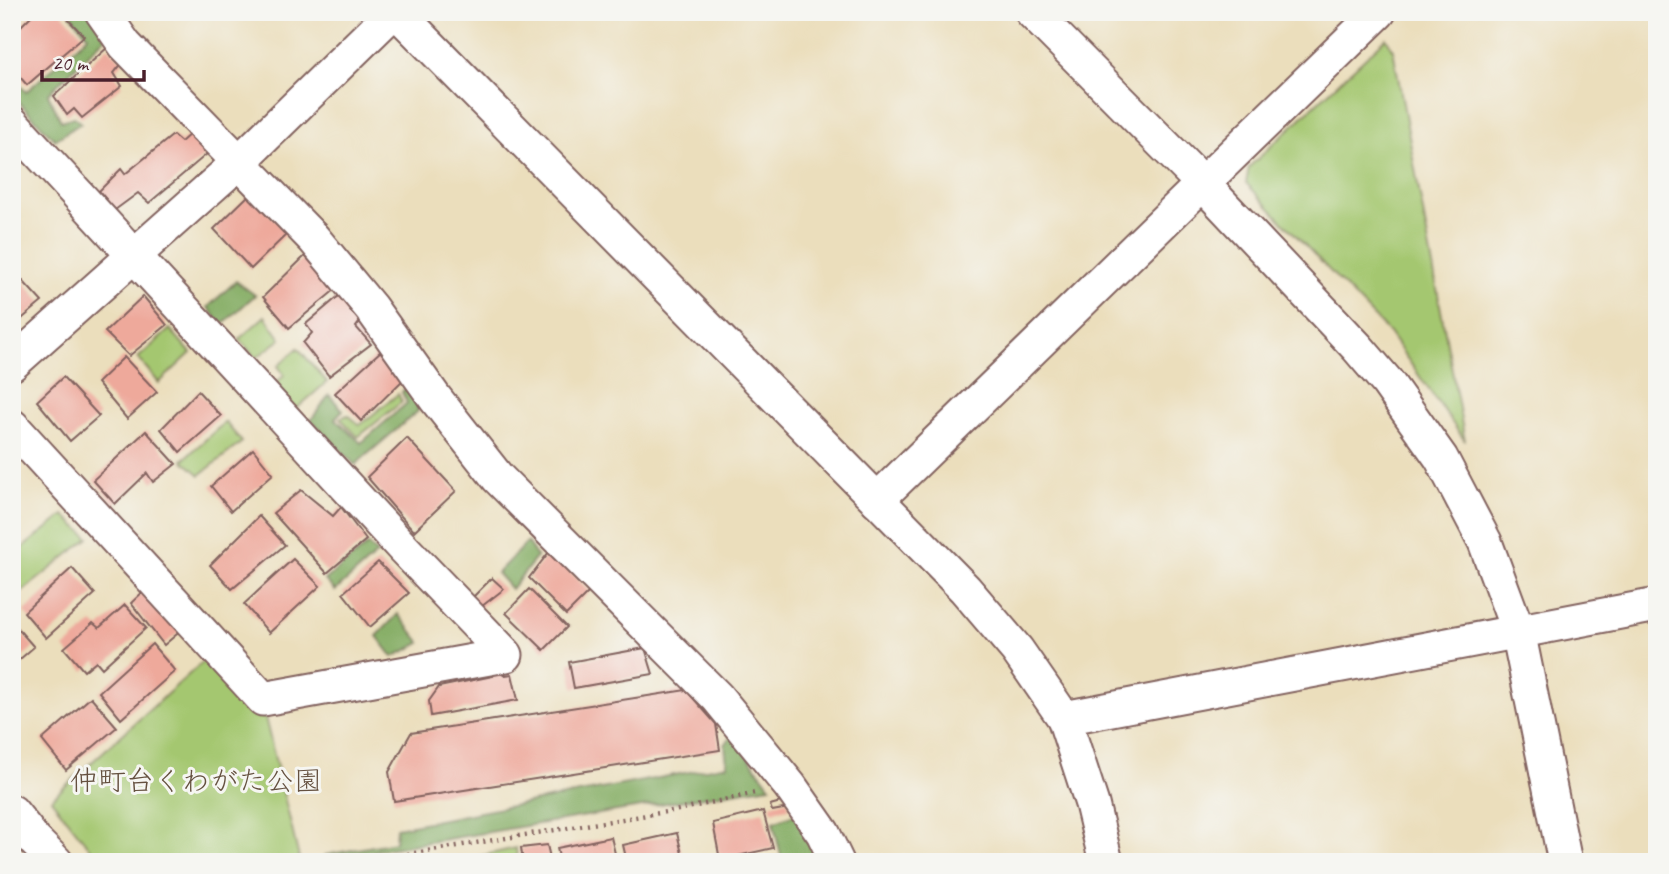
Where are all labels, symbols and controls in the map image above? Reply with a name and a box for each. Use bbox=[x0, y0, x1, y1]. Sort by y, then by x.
scale bar bbox=[42, 38, 144, 82]
text: 20 m bbox=[52, 50, 90, 76]
park label: 仲町台くわがた公園 bbox=[70, 763, 322, 798]

